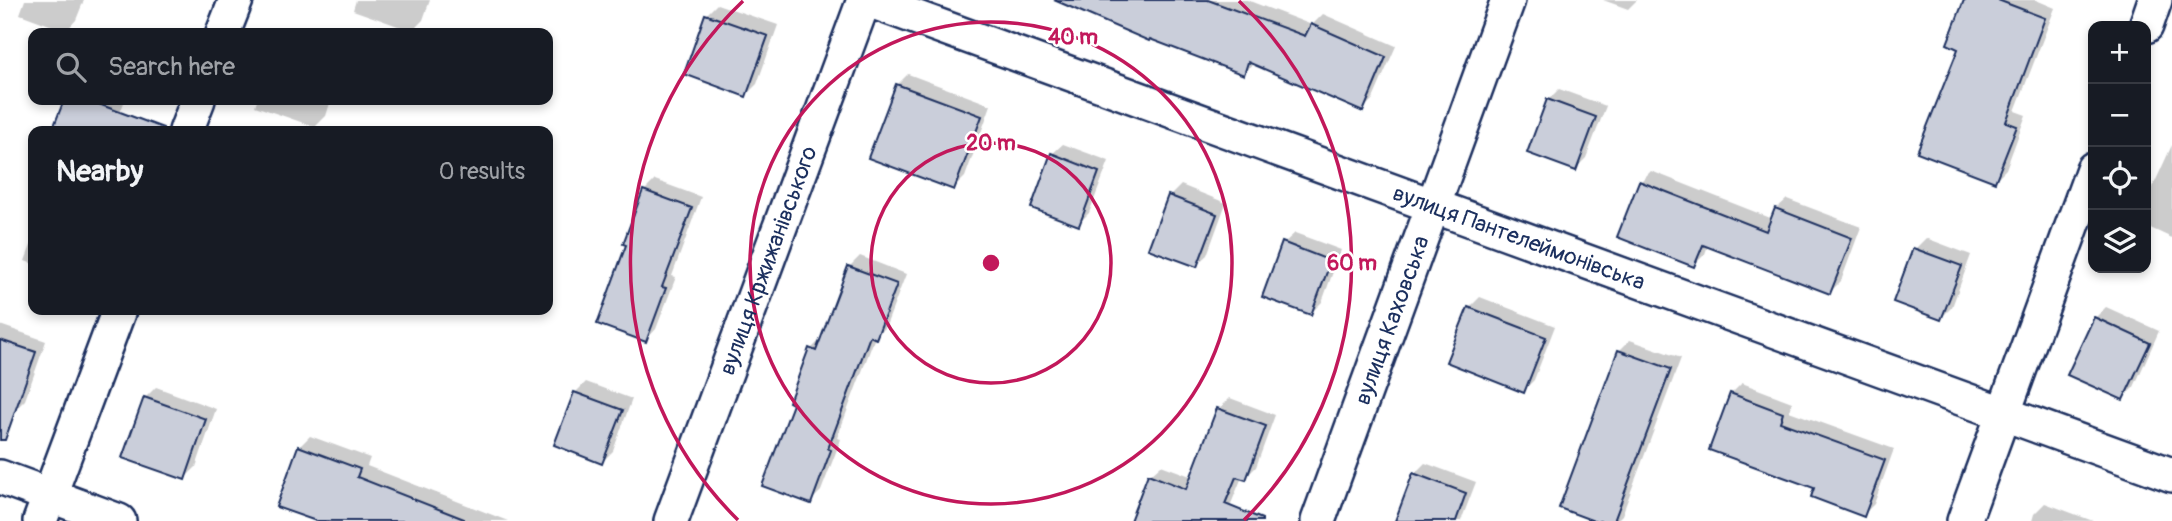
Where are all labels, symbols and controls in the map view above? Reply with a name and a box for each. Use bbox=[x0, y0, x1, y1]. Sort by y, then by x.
map controls bbox=[2088, 21, 2151, 273]
button: + bbox=[2088, 21, 2151, 84]
text: 40 m bbox=[1048, 24, 1098, 51]
search box bbox=[28, 28, 553, 105]
icon: search bbox=[52, 48, 90, 86]
text: Search here bbox=[108, 51, 235, 83]
button: − bbox=[2088, 84, 2151, 147]
text: 20 m bbox=[966, 130, 1016, 157]
street label: вулиця Кржижанівського bbox=[712, 142, 824, 379]
button: locate bbox=[2088, 147, 2151, 210]
text: Nearby bbox=[56, 153, 143, 190]
text: 0 results bbox=[439, 157, 525, 186]
street label: вулиця Пантелеймонівська bbox=[1389, 178, 1649, 297]
button: layers bbox=[2088, 210, 2151, 273]
street label: вулиця Каховська bbox=[1348, 232, 1436, 409]
text: 60 m bbox=[1327, 250, 1377, 277]
centre of rings bbox=[979, 251, 1003, 275]

